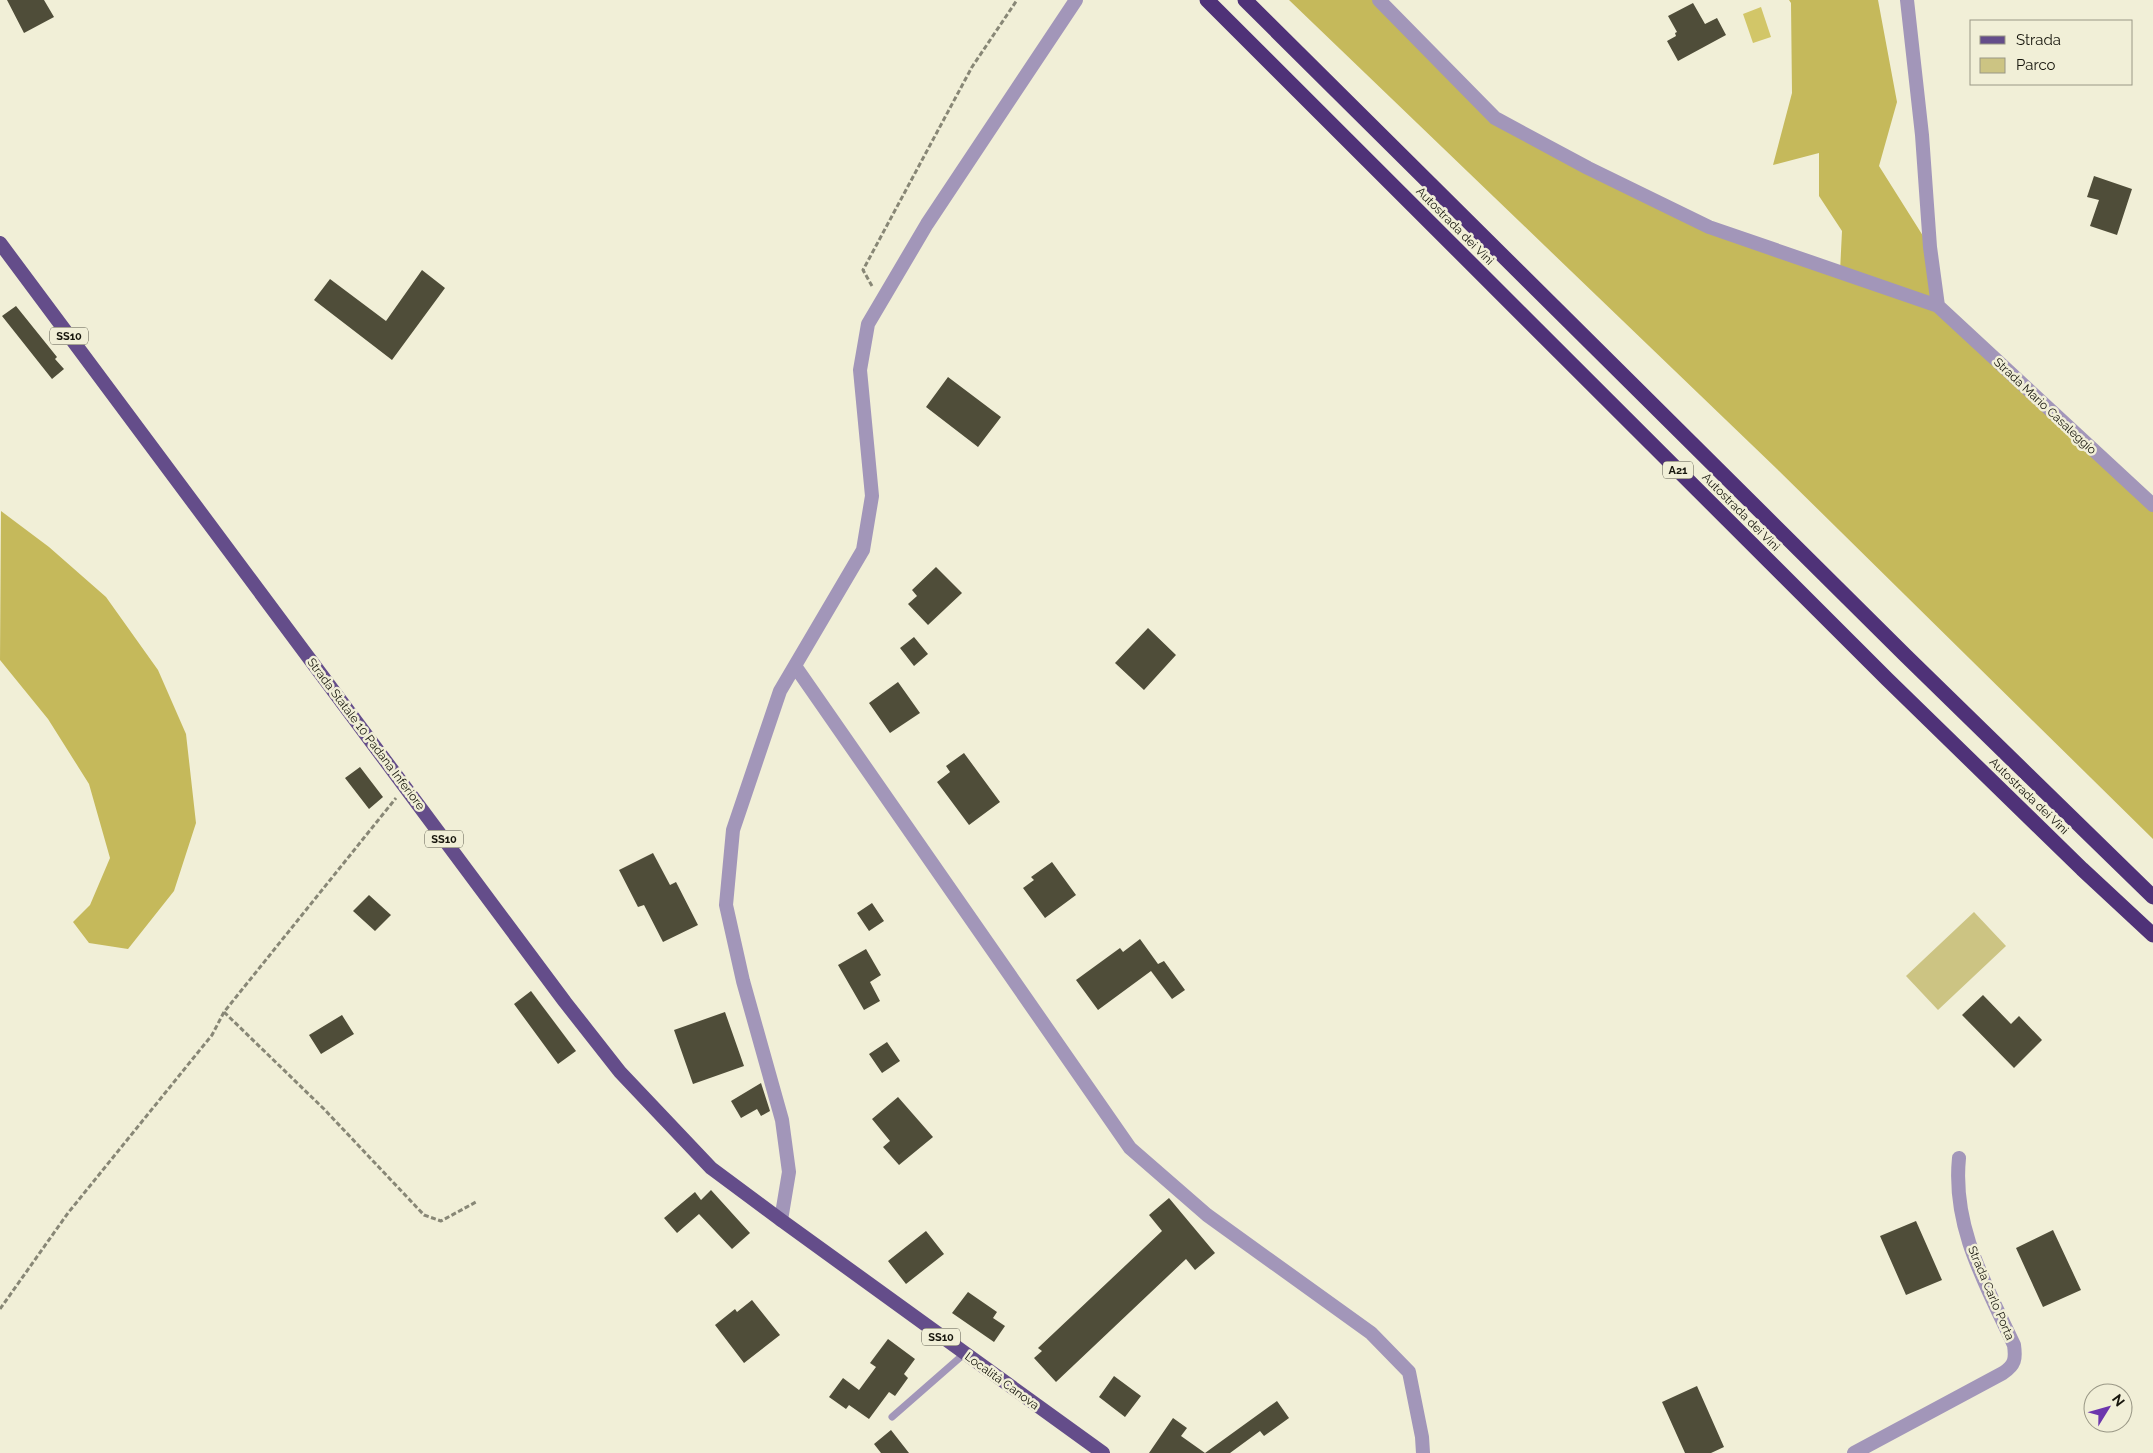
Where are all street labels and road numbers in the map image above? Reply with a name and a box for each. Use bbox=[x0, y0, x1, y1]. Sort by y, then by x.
street label: Autostrada dei Vini bbox=[1413, 184, 1497, 268]
road number: SS10 bbox=[50, 328, 88, 344]
street label: Strada Mario Casaleggio bbox=[1991, 355, 2099, 457]
road number: A21 bbox=[1663, 462, 1693, 478]
street label: Autostrada dei Vini bbox=[1699, 470, 1783, 554]
street label: Strada Statale 10 Padana Inferiore bbox=[304, 655, 428, 813]
street label: Autostrada dei Vini bbox=[1987, 755, 2071, 837]
road number: SS10 bbox=[425, 831, 463, 848]
street label: Strada Carlo Porta bbox=[1965, 1244, 2017, 1342]
road number: SS10 bbox=[922, 1328, 960, 1345]
street label: Località Canova bbox=[962, 1349, 1042, 1413]

